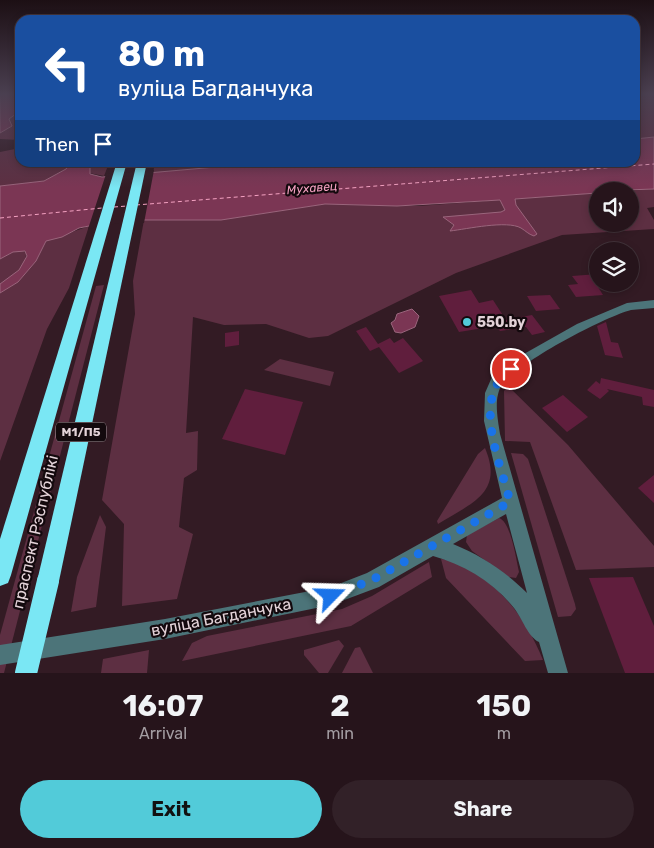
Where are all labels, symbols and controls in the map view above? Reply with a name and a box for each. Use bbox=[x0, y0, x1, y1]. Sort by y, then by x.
text: 80 m bbox=[118, 33, 205, 75]
icon: left bbox=[35, 35, 100, 100]
text: вуліца Багданчука bbox=[118, 75, 313, 102]
icon: arrive bbox=[89, 130, 117, 158]
text: Then bbox=[35, 133, 79, 156]
water label: Мухавец bbox=[286, 179, 338, 197]
map controls bbox=[589, 182, 639, 292]
button: sound bbox=[589, 182, 639, 232]
button: layers bbox=[589, 242, 639, 292]
place label: 550.by bbox=[477, 314, 526, 331]
marker: 550.by bbox=[461, 316, 473, 328]
pin bbox=[490, 348, 532, 390]
icon: arrive bbox=[497, 355, 525, 383]
road number: М1/П5 bbox=[56, 422, 106, 442]
street label: праспект Рэспублікі bbox=[8, 453, 62, 611]
position arrow bbox=[304, 569, 356, 621]
street label: вуліца Багданчука bbox=[149, 594, 293, 640]
text: 16:07 bbox=[123, 688, 203, 724]
text: 2 bbox=[330, 688, 350, 724]
text: 150 bbox=[477, 688, 531, 724]
text: Arrival bbox=[139, 724, 187, 743]
text: min bbox=[326, 724, 354, 743]
text: m bbox=[497, 724, 511, 743]
button: Exit bbox=[20, 780, 322, 838]
button: Share bbox=[332, 780, 634, 838]

